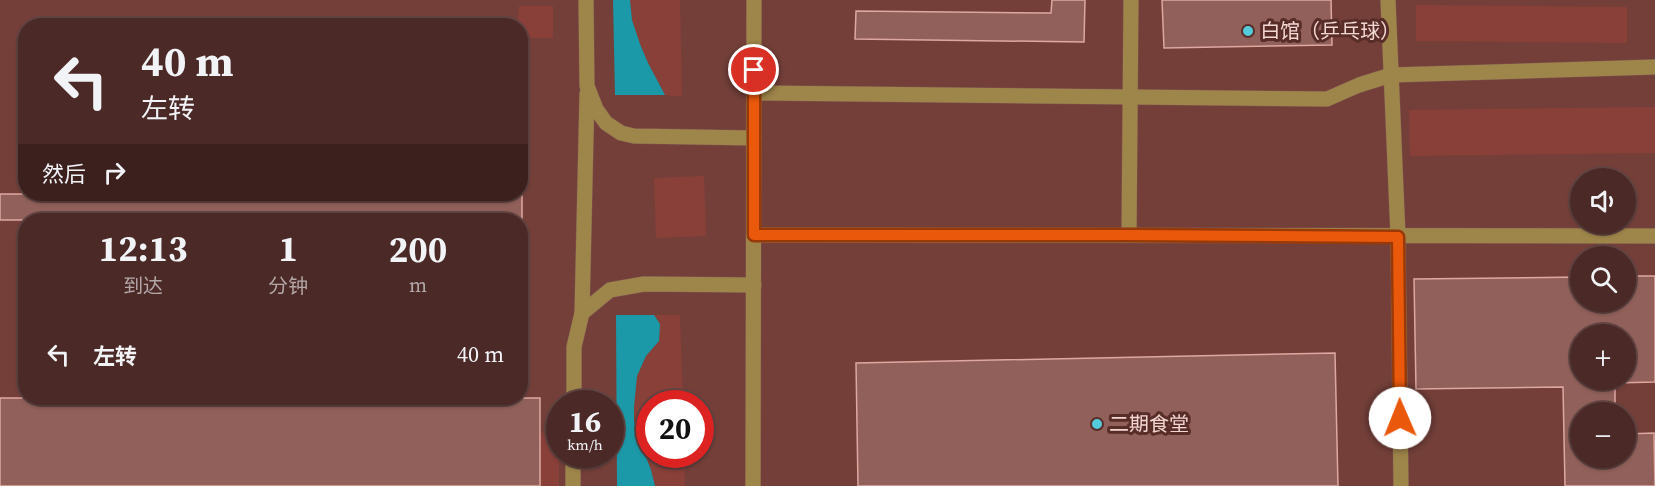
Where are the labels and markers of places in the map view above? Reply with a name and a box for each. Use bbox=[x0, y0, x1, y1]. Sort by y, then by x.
place label: 白馆（乒乓球） bbox=[1260, 17, 1400, 45]
marker: 白馆（乒乓球） bbox=[1241, 24, 1255, 38]
pin bbox=[728, 44, 779, 95]
place label: 二期食堂 bbox=[1109, 410, 1189, 438]
marker: 二期食堂 bbox=[1090, 417, 1104, 431]

